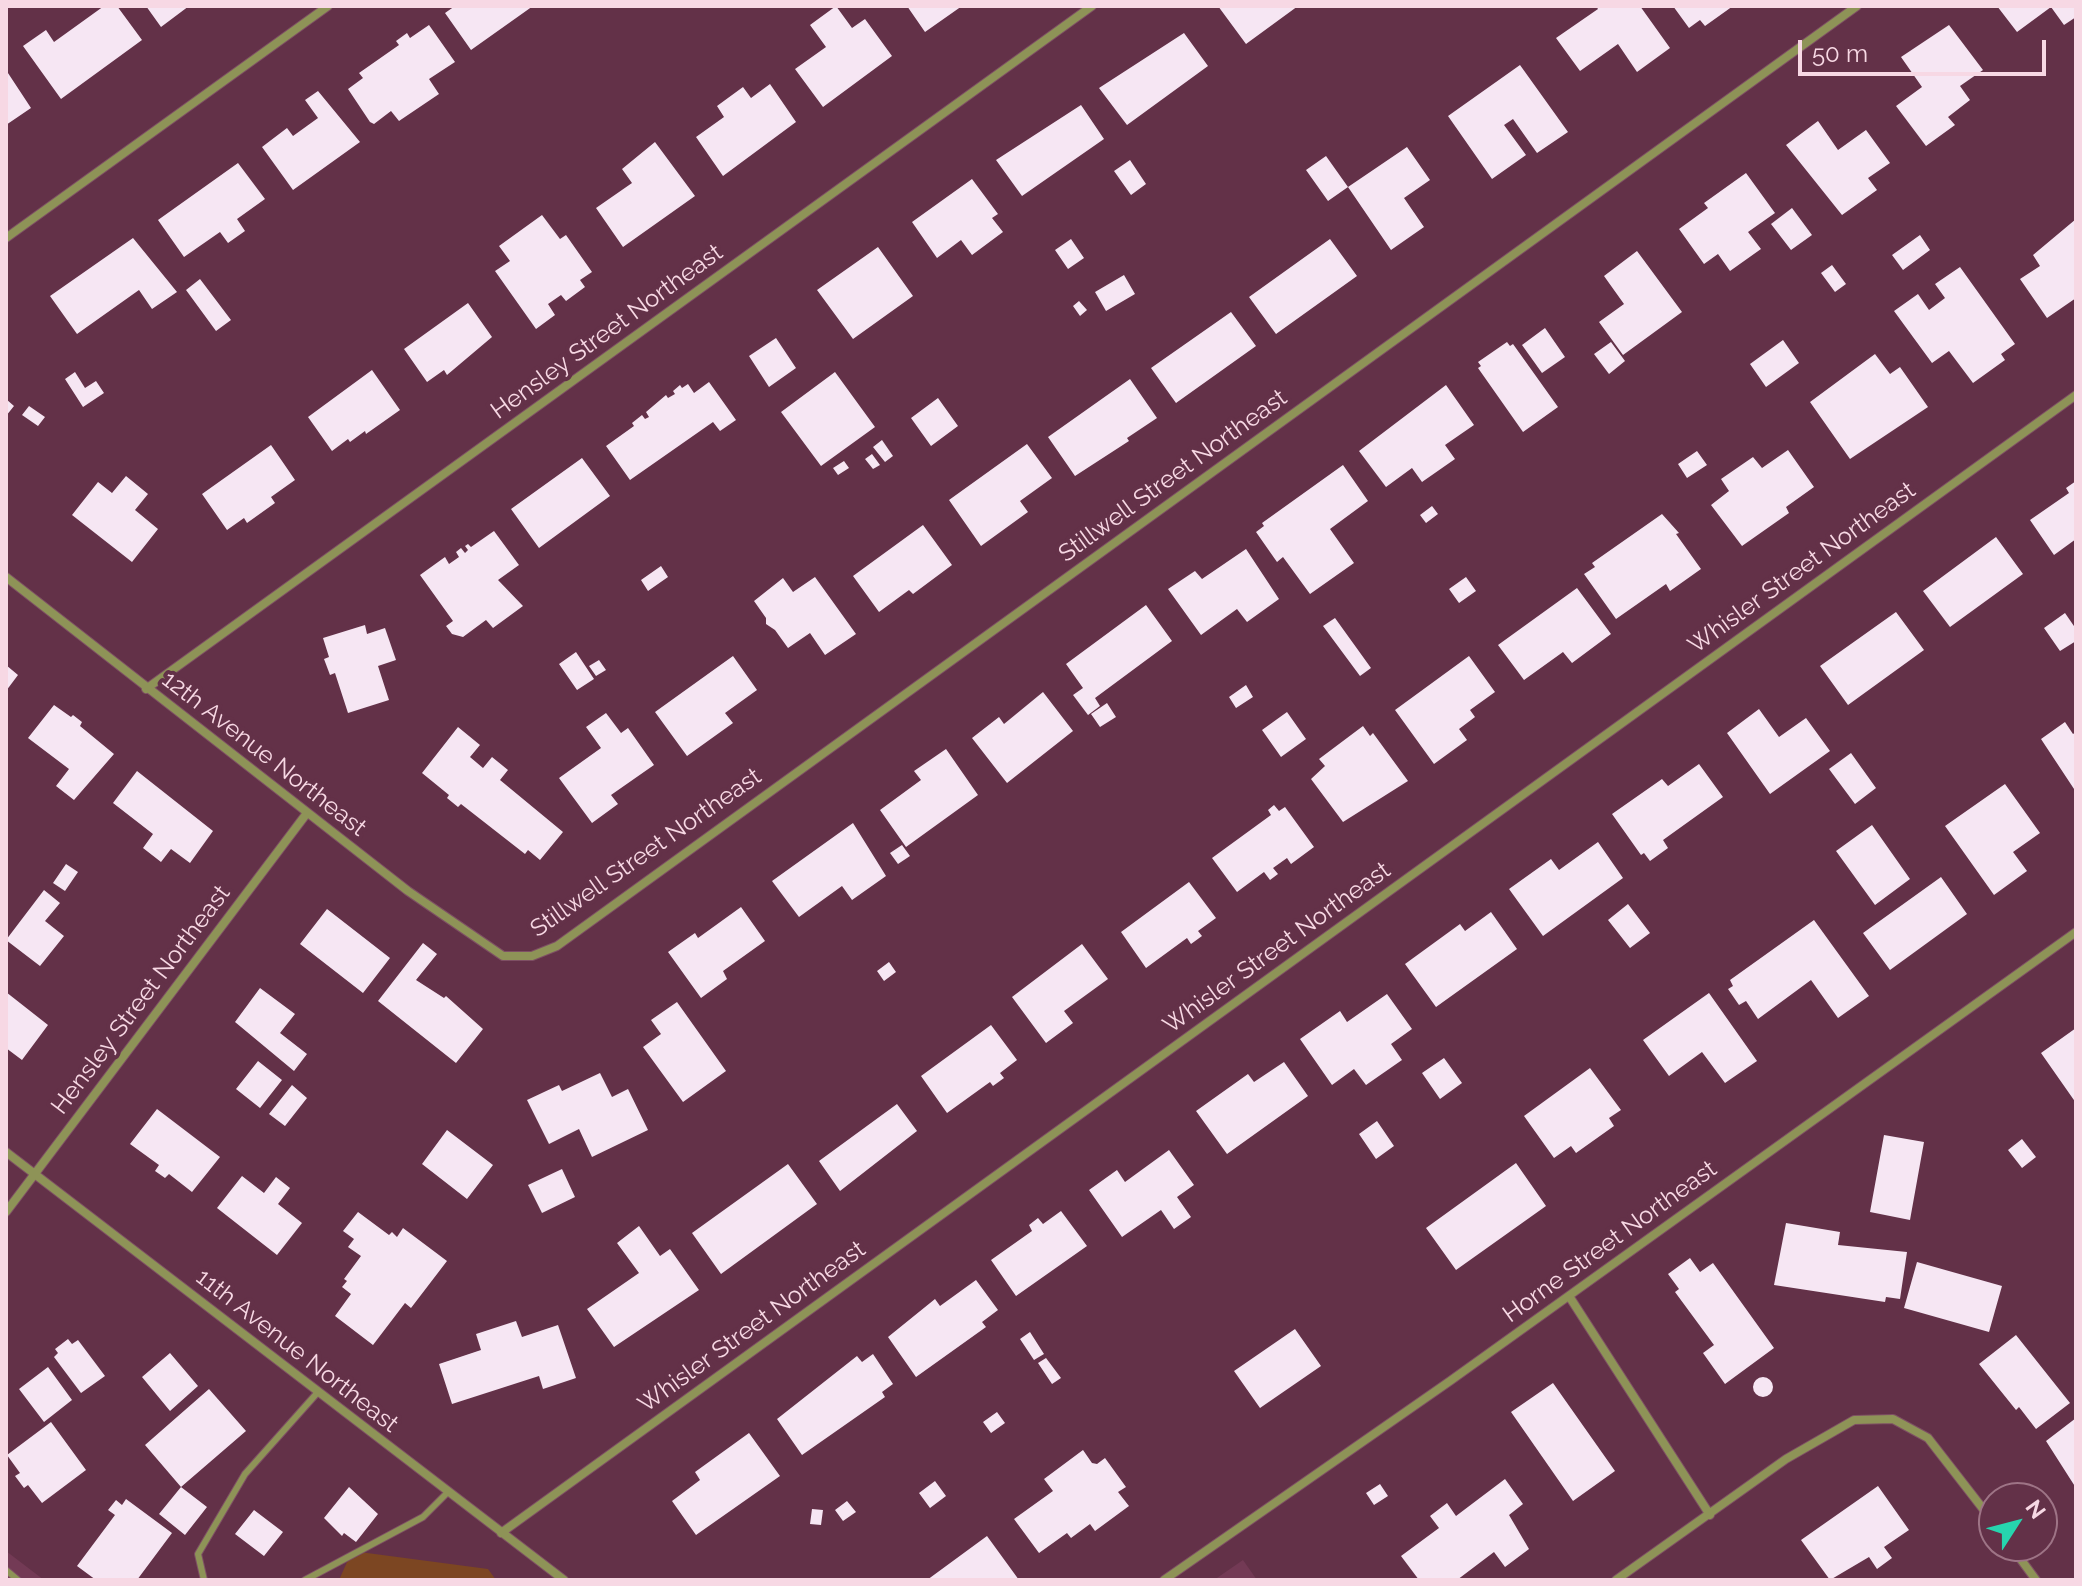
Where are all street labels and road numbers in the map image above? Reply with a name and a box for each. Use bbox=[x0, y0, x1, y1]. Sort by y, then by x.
street label: Hensley Street Northeast bbox=[486, 238, 728, 426]
street label: Stillwell Street Northeast bbox=[1053, 383, 1293, 569]
street label: Whisler Street Northeast bbox=[1683, 476, 1921, 660]
street label: 12th Avenue Northeast bbox=[156, 665, 372, 843]
street label: Stillwell Street Northeast bbox=[525, 762, 767, 944]
street label: Whisler Street Northeast bbox=[1158, 856, 1396, 1040]
street label: Hensley Street Northeast bbox=[46, 880, 236, 1120]
street label: Horne Street Northeast bbox=[1498, 1155, 1722, 1329]
street label: Whisler Street Northeast bbox=[633, 1235, 871, 1419]
street label: 11th Avenue Northeast bbox=[190, 1263, 404, 1439]

